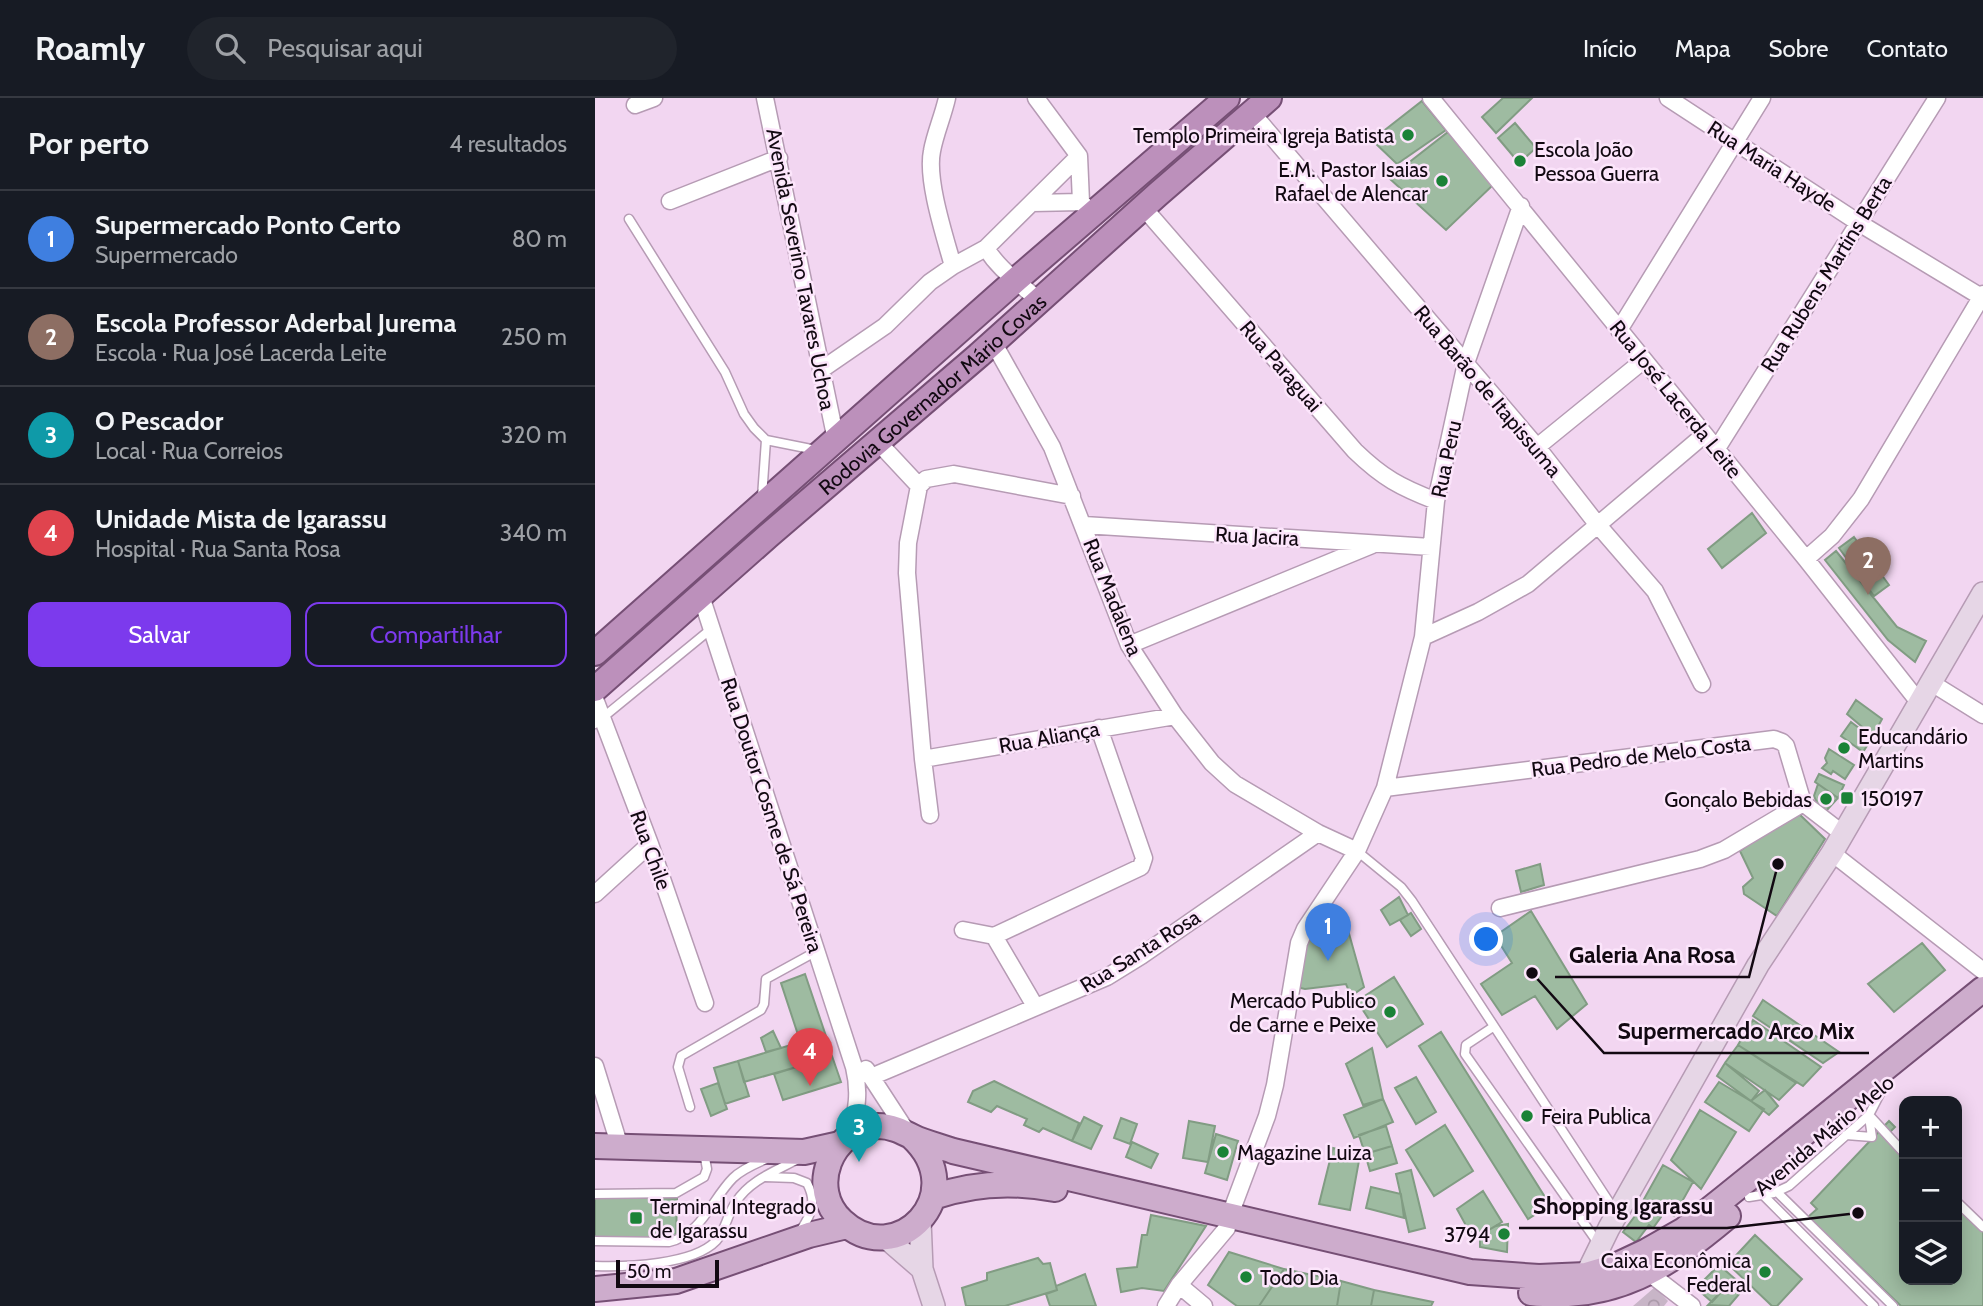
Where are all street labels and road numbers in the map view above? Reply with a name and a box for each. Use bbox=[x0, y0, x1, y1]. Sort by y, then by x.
street label: Rua Maria Hayde bbox=[1703, 115, 1841, 217]
street label: Avenida Severino Tavares Uchoa bbox=[761, 126, 841, 412]
street label: Rua Rubens Martins Berta bbox=[1755, 171, 1897, 377]
street label: Rodovia Governador Mário Covas bbox=[813, 288, 1051, 500]
street label: Rua Barão de Itapissuma bbox=[1409, 300, 1567, 482]
street label: Rua Paraguai bbox=[1235, 315, 1327, 417]
street label: Rua José Lacerda Leite bbox=[1605, 315, 1747, 483]
street label: Rua Peru bbox=[1426, 418, 1466, 500]
street label: Rua Jacira bbox=[1214, 521, 1300, 551]
street label: Rua Madalena bbox=[1078, 535, 1148, 659]
street label: Rua Doutor Cosme de Sá Pereira bbox=[716, 674, 828, 956]
street label: Rua Aliança bbox=[997, 716, 1101, 758]
street label: Rua Pedro de Melo Costa bbox=[1530, 730, 1752, 782]
street label: Rua Chile bbox=[625, 807, 677, 893]
street label: Rua Santa Rosa bbox=[1075, 904, 1205, 998]
street label: Avenida Mário Melo bbox=[1749, 1069, 1899, 1201]

